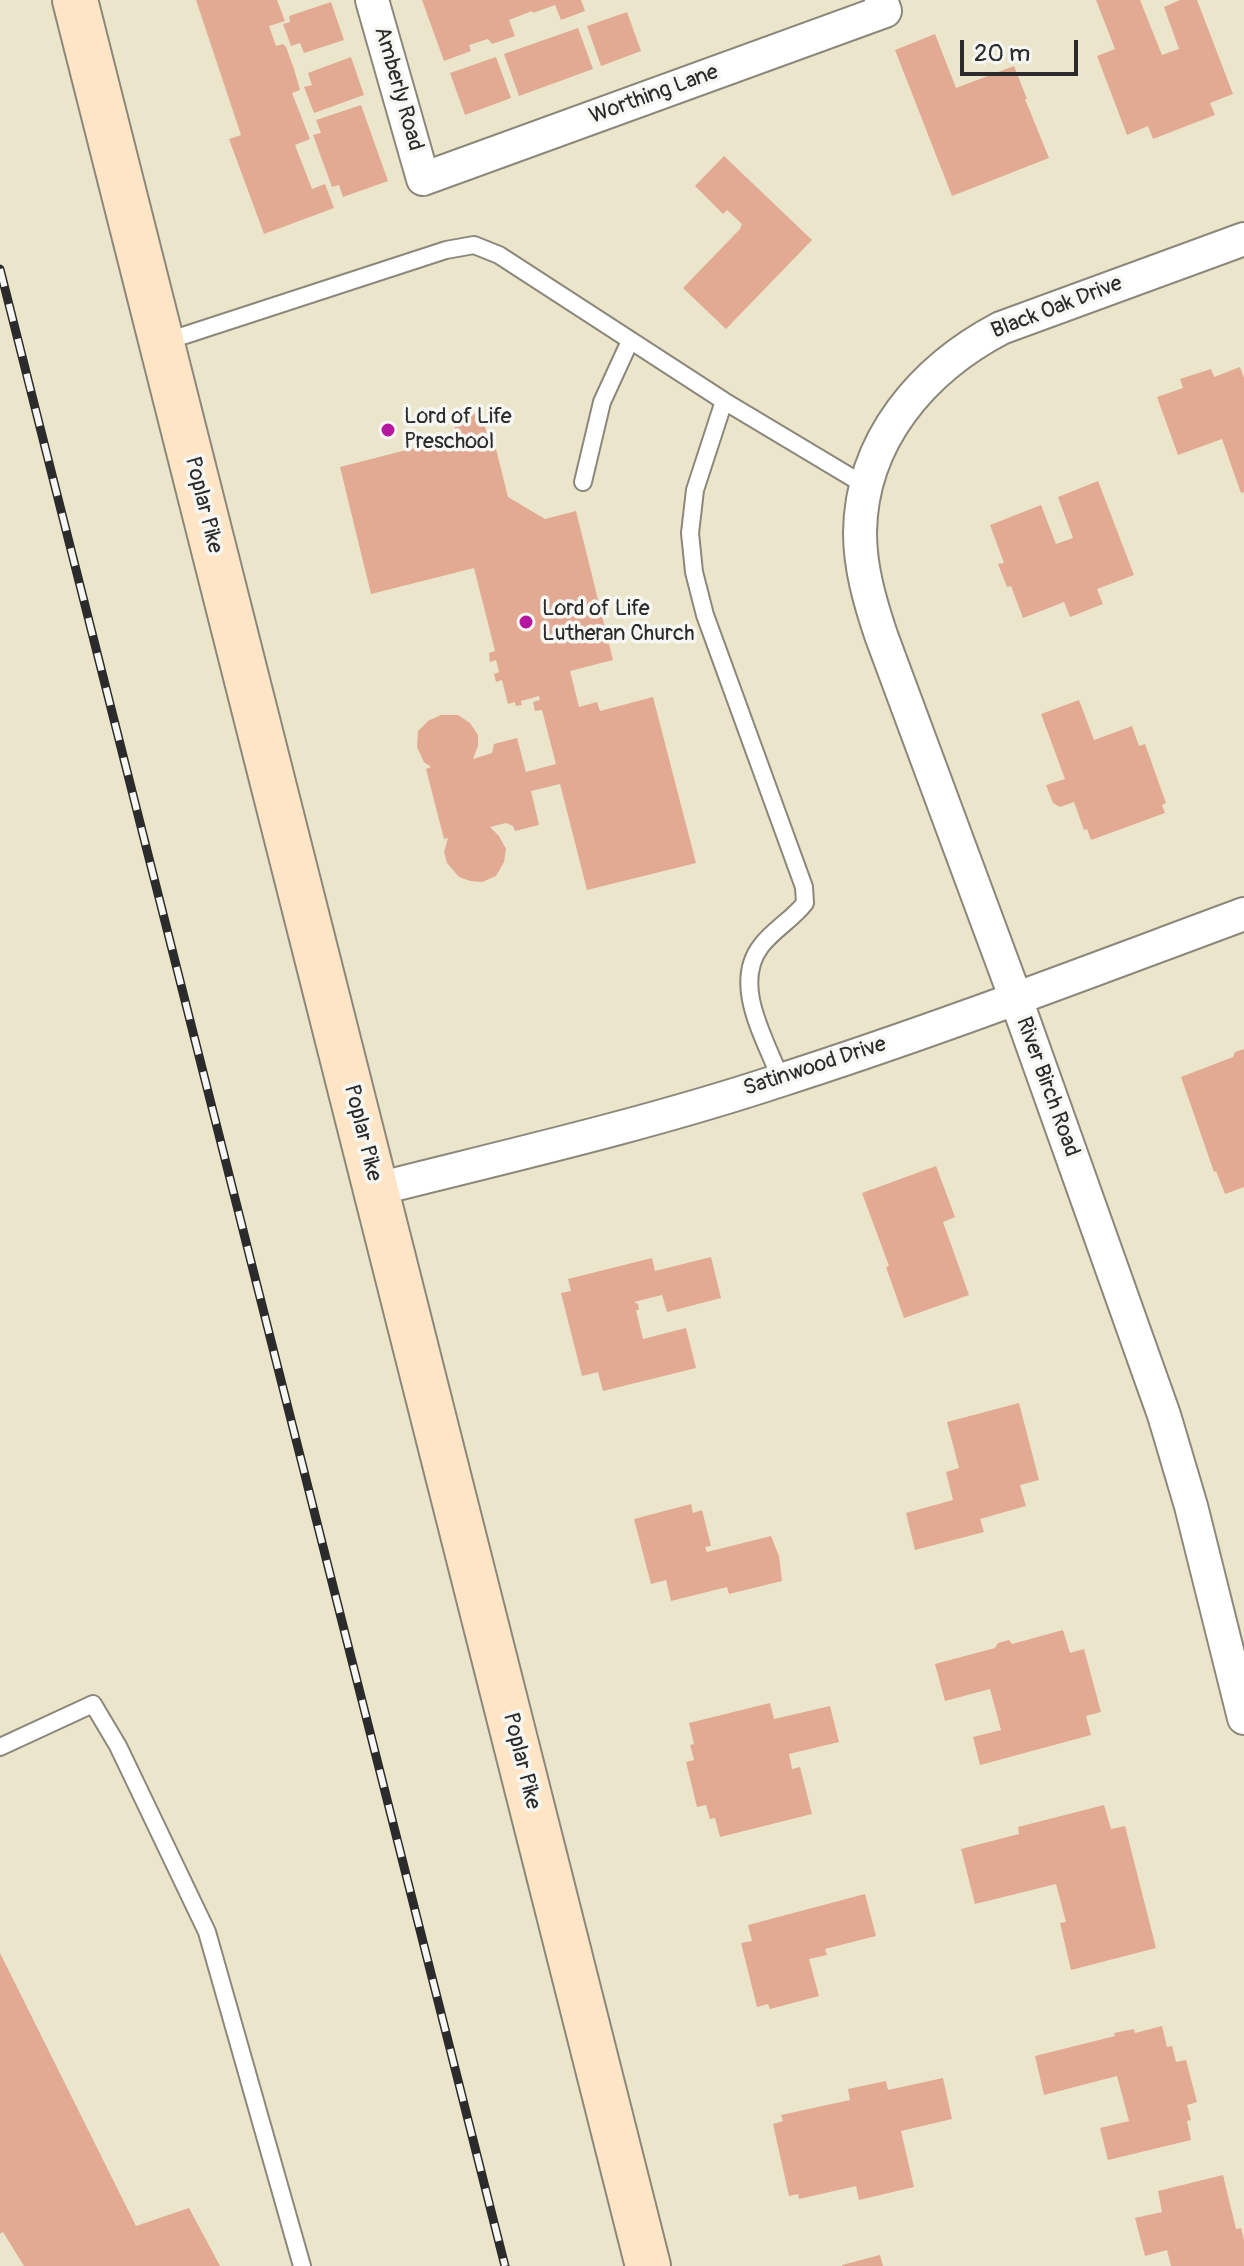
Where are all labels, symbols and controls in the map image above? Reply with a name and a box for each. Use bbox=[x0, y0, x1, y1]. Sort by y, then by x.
street label: Amberly Road bbox=[368, 24, 428, 154]
scale bar bbox=[964, 24, 1082, 74]
text: 20 m bbox=[974, 39, 1030, 68]
street label: Worthing Lane bbox=[586, 59, 722, 131]
street label: Black Oak Drive bbox=[988, 271, 1126, 345]
place label: Lord of Life Preschool bbox=[404, 404, 511, 456]
marker: Lord of Life Preschool bbox=[379, 421, 397, 439]
street label: Poplar Pike bbox=[178, 454, 228, 556]
place label: Lord of Life Lutheran Church bbox=[542, 596, 694, 648]
marker: Lord of Life Lutheran Church bbox=[517, 613, 535, 631]
street label: River Birch Road bbox=[1010, 1014, 1084, 1160]
street label: Satinwood Drive bbox=[740, 1032, 890, 1102]
street label: Poplar Pike bbox=[337, 1082, 387, 1184]
street label: Poplar Pike bbox=[496, 1710, 546, 1812]

